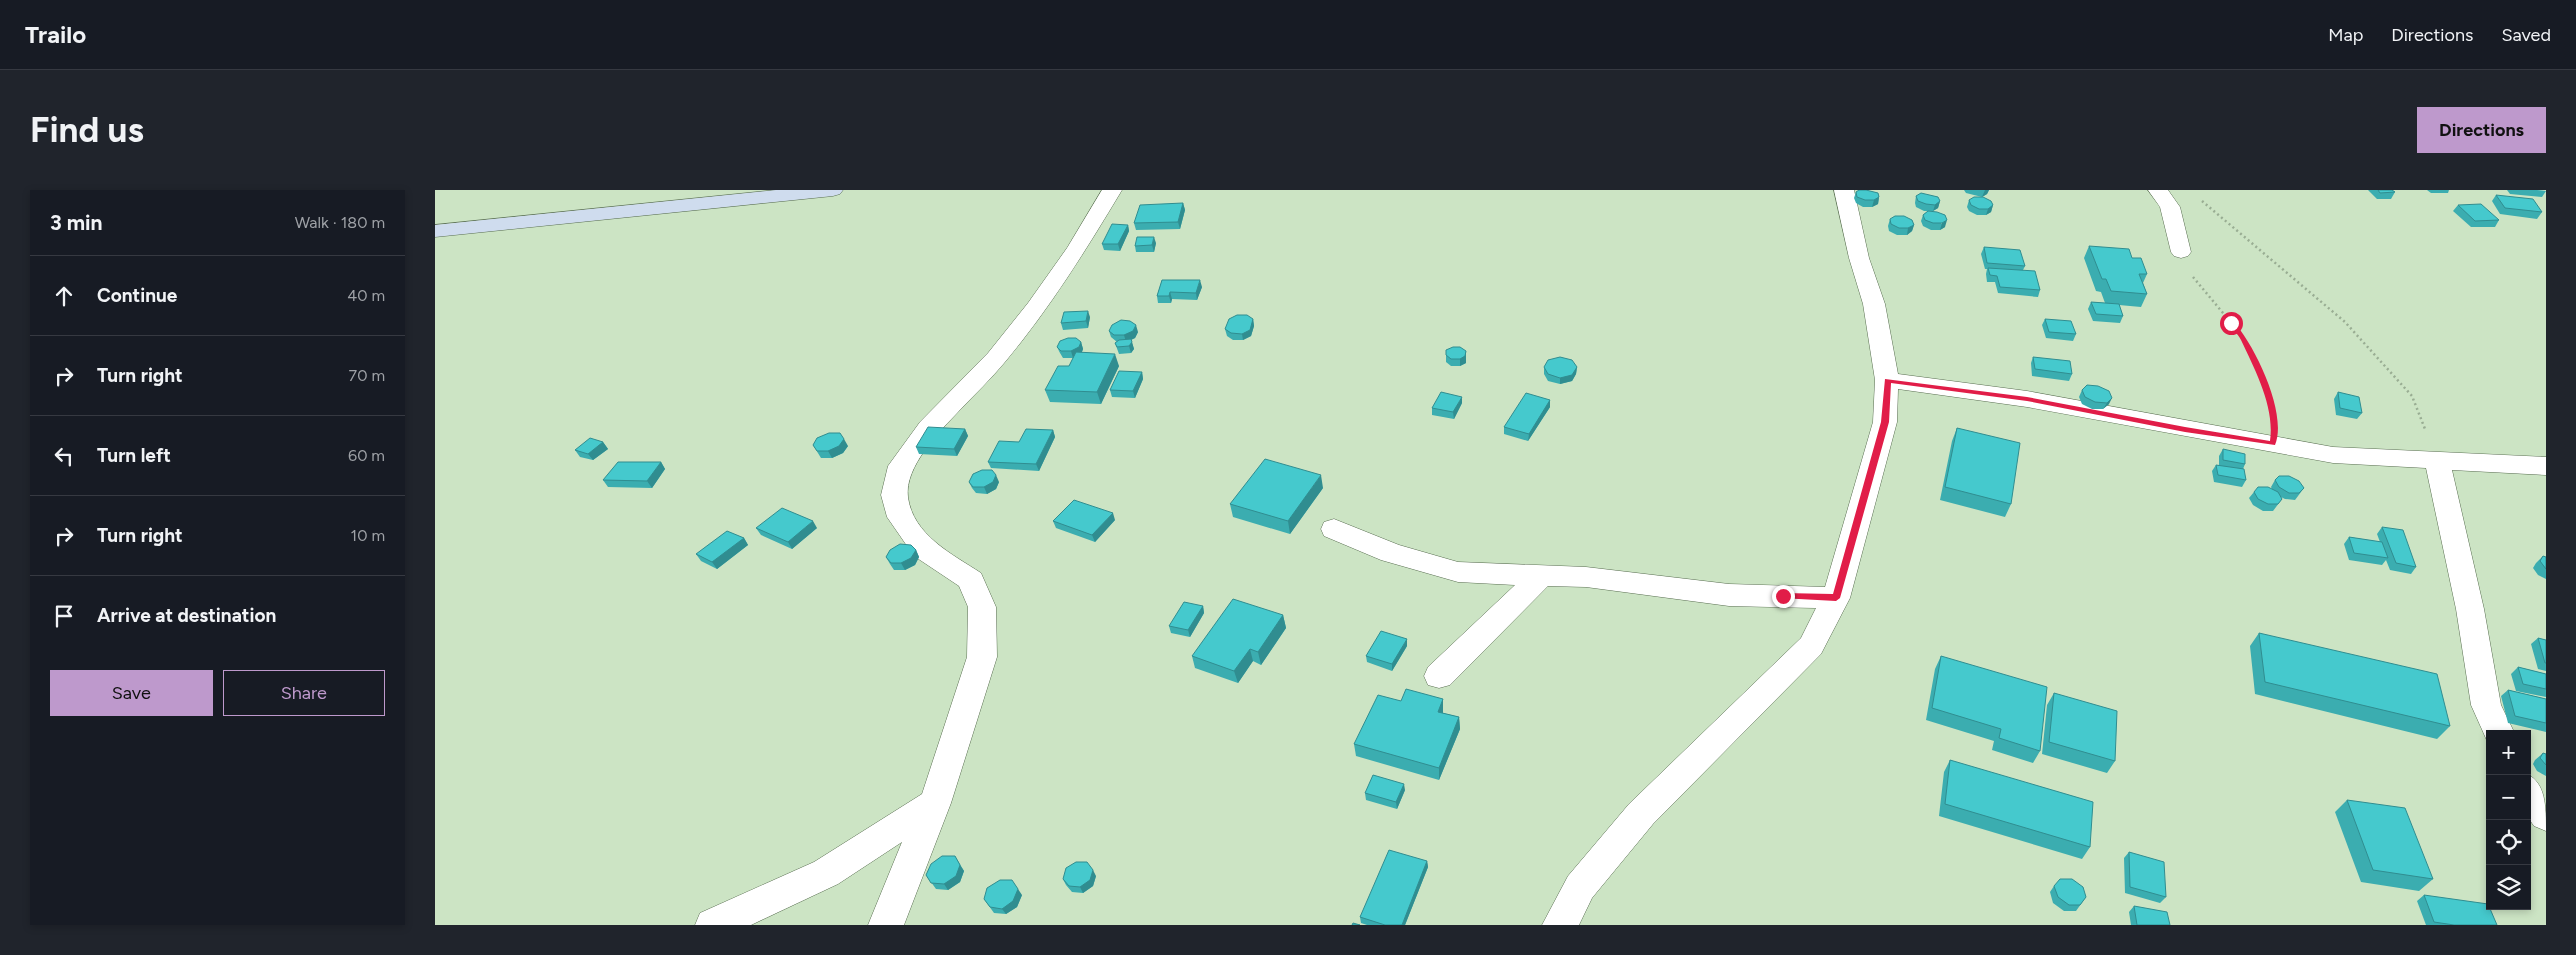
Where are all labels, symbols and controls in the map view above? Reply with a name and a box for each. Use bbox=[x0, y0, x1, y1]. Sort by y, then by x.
text: Trailo bbox=[25, 20, 86, 49]
text: Map bbox=[2328, 24, 2363, 46]
text: Directions bbox=[2391, 24, 2473, 46]
text: Saved bbox=[2501, 24, 2551, 46]
button: Directions bbox=[2417, 107, 2546, 153]
text: Find us bbox=[30, 109, 144, 151]
text: 3 min bbox=[50, 210, 102, 235]
text: Walk · 180 m bbox=[295, 213, 385, 232]
icon: ahead bbox=[50, 282, 78, 310]
text: Continue bbox=[97, 284, 177, 307]
text: 40 m bbox=[347, 286, 385, 305]
route start bbox=[2220, 312, 2243, 335]
icon: right bbox=[50, 362, 78, 390]
text: Turn right bbox=[97, 364, 183, 387]
text: 70 m bbox=[349, 366, 385, 385]
icon: left bbox=[50, 442, 78, 470]
text: Turn left bbox=[97, 444, 171, 467]
text: 60 m bbox=[348, 446, 385, 465]
icon: right bbox=[50, 522, 78, 550]
text: Turn right bbox=[97, 524, 183, 547]
text: 10 m bbox=[351, 526, 385, 545]
route end bbox=[1772, 585, 1795, 608]
icon: arrive bbox=[50, 602, 78, 630]
text: Arrive at destination bbox=[97, 604, 276, 627]
button: Save bbox=[50, 670, 213, 716]
button: Share bbox=[223, 670, 385, 716]
map controls bbox=[2486, 730, 2531, 910]
button: + bbox=[2486, 730, 2531, 775]
button: − bbox=[2486, 775, 2531, 820]
button: locate bbox=[2486, 820, 2531, 865]
button: layers bbox=[2486, 865, 2531, 910]

